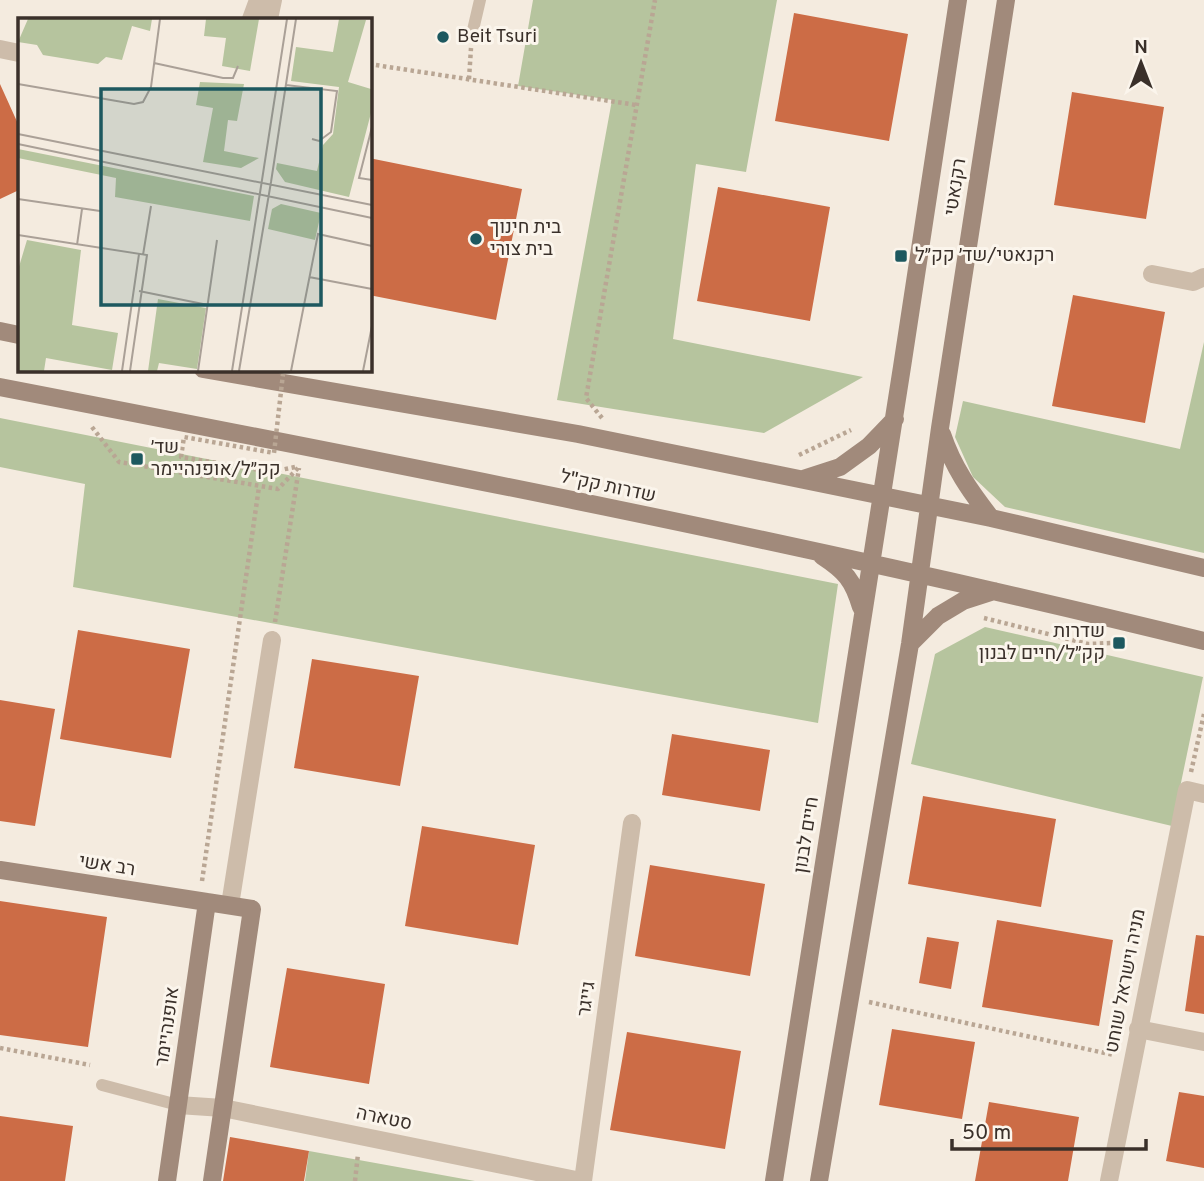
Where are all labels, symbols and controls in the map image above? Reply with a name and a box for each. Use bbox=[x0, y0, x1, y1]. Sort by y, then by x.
inset map bbox=[18, 18, 371, 371]
place label: Beit Tsuri bbox=[457, 25, 537, 49]
north arrow bbox=[1106, 28, 1176, 98]
marker: Beit Tsuri bbox=[435, 29, 451, 45]
text: N bbox=[1134, 36, 1148, 60]
street label: רקנאטי bbox=[940, 157, 972, 217]
place label: בית חינוך בית צורי bbox=[490, 216, 561, 262]
marker: בית חינוך בית צורי bbox=[468, 231, 484, 247]
place label: רקנאטי/שד׳ קק״ל bbox=[915, 244, 1054, 268]
marker: רקנאטי/שד׳ קק״ל bbox=[893, 248, 909, 264]
place label: שד׳ קק״ל/אופנהיימר bbox=[151, 436, 281, 482]
marker: שד׳ קק״ל/אופנהיימר bbox=[129, 451, 145, 467]
street label: שדרות קק"ל bbox=[558, 465, 658, 509]
place label: שדרות קק״ל/חיים לבנון bbox=[979, 620, 1105, 666]
marker: שדרות קק״ל/חיים לבנון bbox=[1111, 635, 1127, 651]
street label: חיים לבנון bbox=[789, 795, 825, 875]
street label: רב אשי bbox=[77, 850, 137, 882]
street label: מניה וישראל שוחט bbox=[1100, 907, 1152, 1055]
street label: גייגר bbox=[573, 980, 601, 1018]
street label: אופנהיימר bbox=[151, 985, 185, 1069]
street label: סטארה bbox=[354, 1101, 414, 1137]
scale bar bbox=[952, 1108, 1146, 1152]
text: 50 m bbox=[962, 1120, 1011, 1147]

